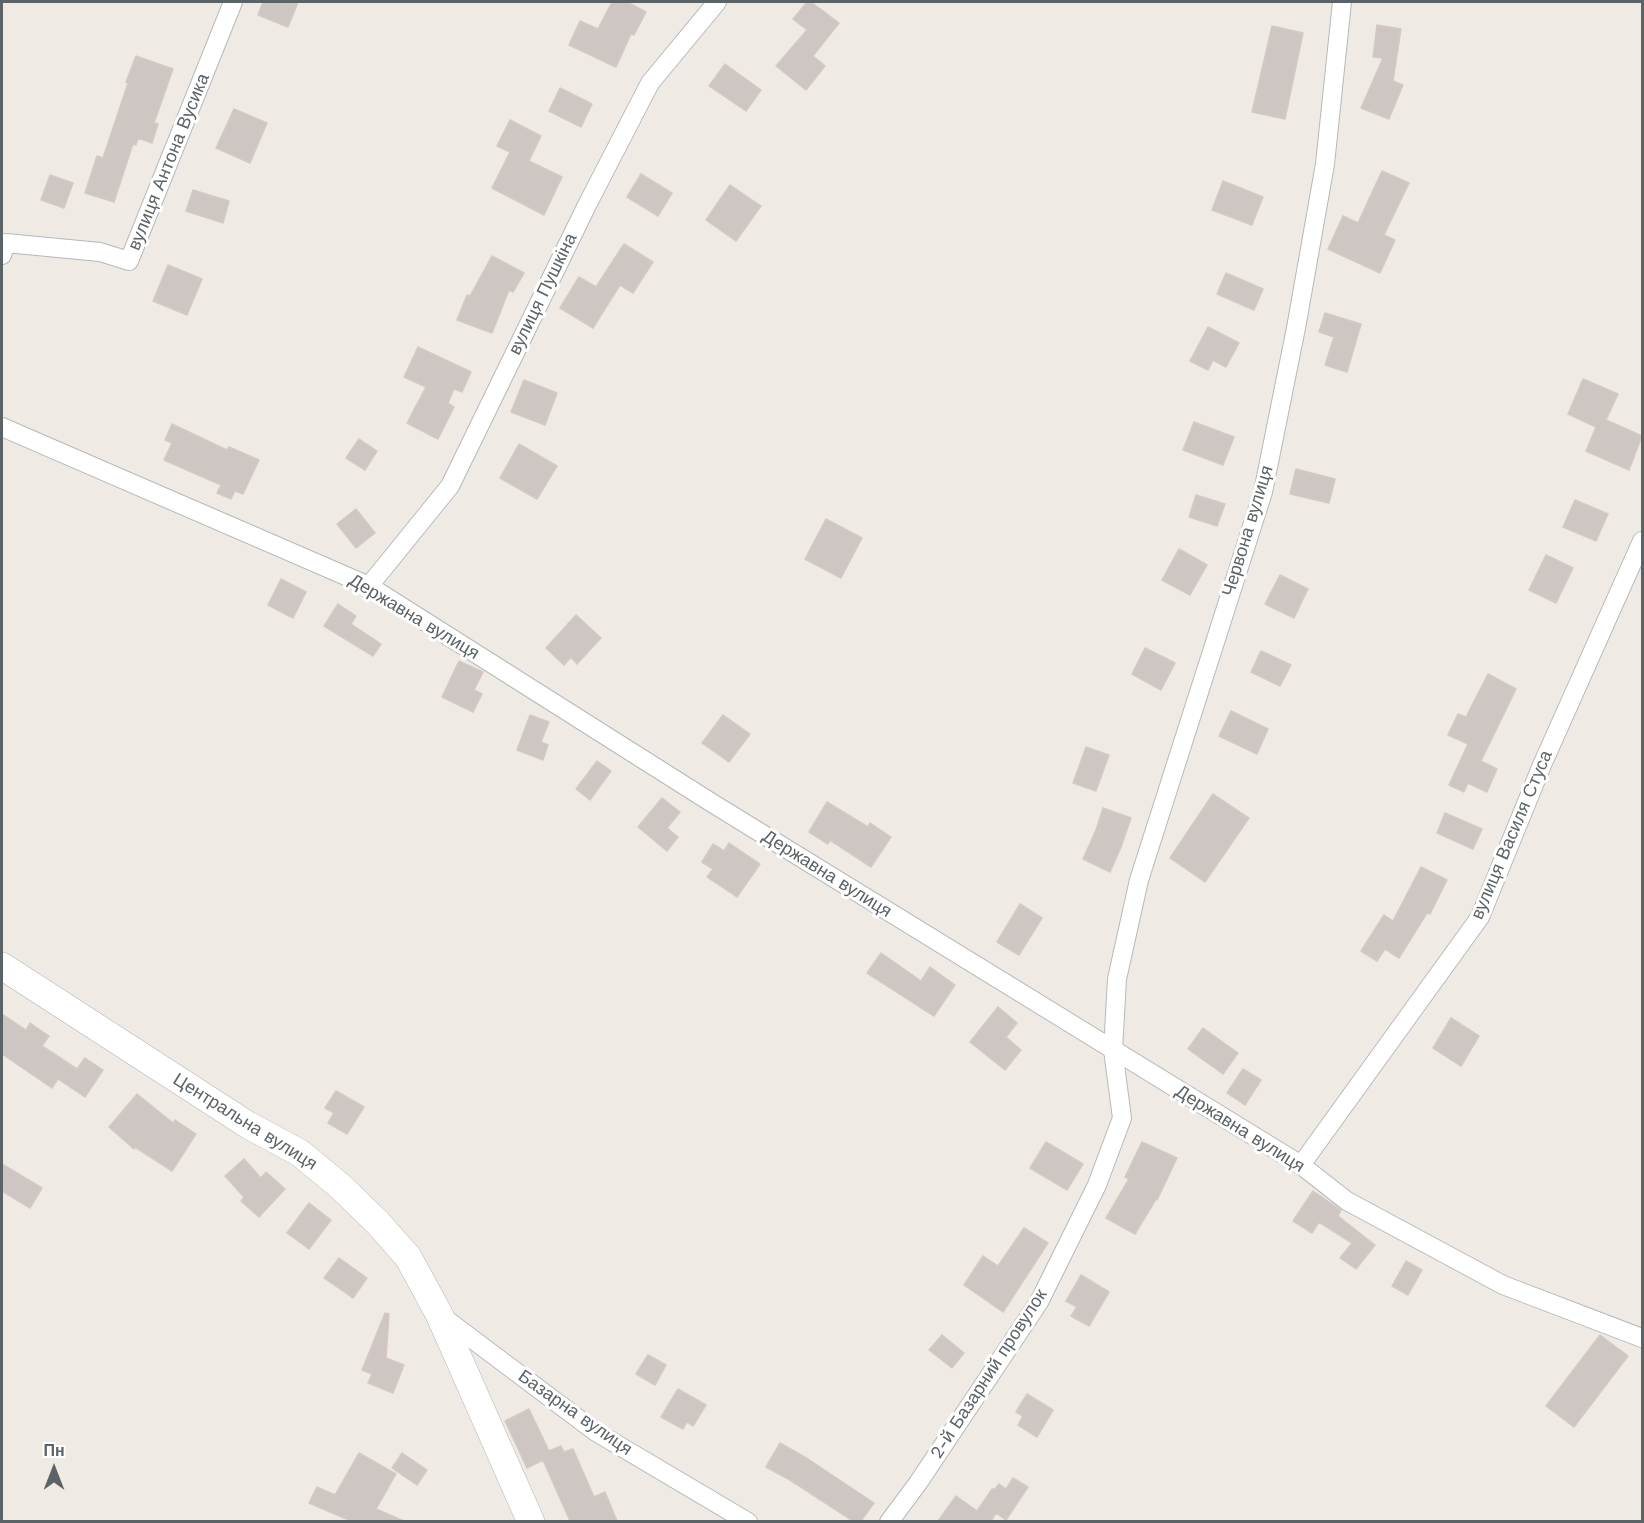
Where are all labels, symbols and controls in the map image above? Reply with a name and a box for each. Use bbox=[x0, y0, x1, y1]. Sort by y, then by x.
street label: вулиця Антона Вусика bbox=[124, 71, 214, 253]
street label: вулиця Пушкіна bbox=[504, 230, 582, 358]
street label: Червона вулиця bbox=[1218, 463, 1278, 599]
street label: Державна вулиця bbox=[345, 570, 483, 664]
street label: вулиця Василя Стуса bbox=[1467, 747, 1557, 923]
street label: Державна вулиця bbox=[758, 826, 896, 922]
street label: Центральна вулиця bbox=[169, 1069, 321, 1175]
street label: Державна вулиця bbox=[1171, 1081, 1309, 1177]
street label: 2-й Базарний провулок bbox=[926, 1285, 1052, 1463]
street label: Базарна вулиця bbox=[514, 1366, 636, 1460]
north arrow bbox=[24, 1439, 84, 1499]
text: Пн bbox=[43, 1441, 65, 1460]

